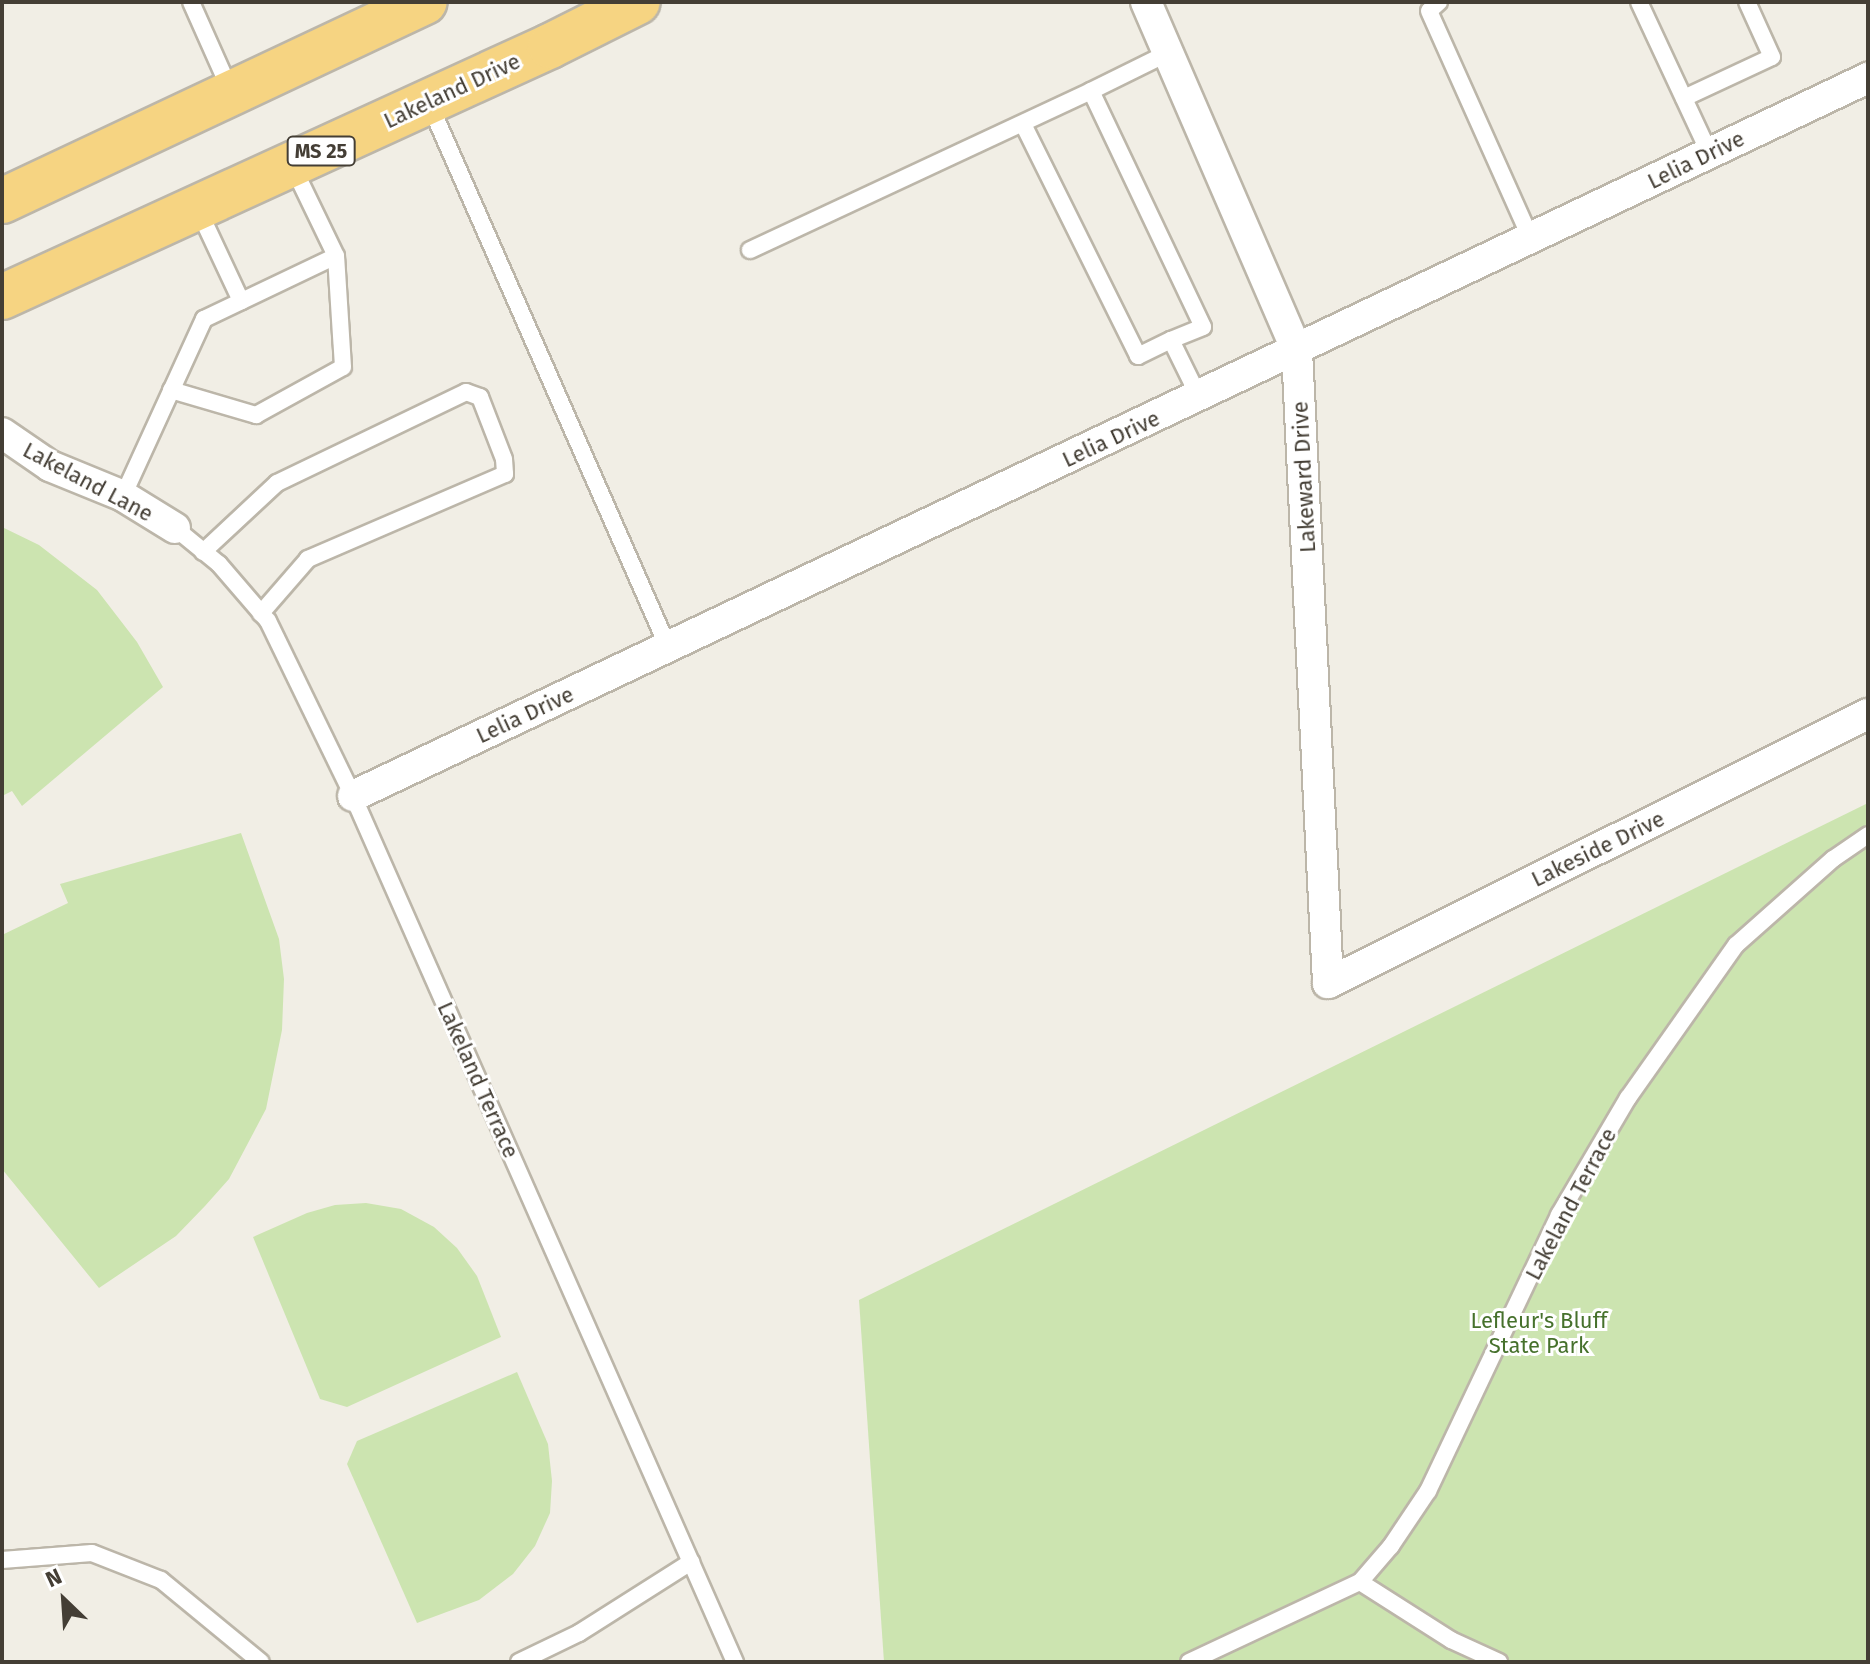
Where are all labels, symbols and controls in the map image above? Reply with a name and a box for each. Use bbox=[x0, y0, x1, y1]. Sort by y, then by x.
street label: Lakeland Drive bbox=[380, 48, 524, 134]
street label: Lelia Drive bbox=[1643, 125, 1749, 195]
road number: MS 25 bbox=[285, 135, 357, 167]
street label: Lakeward Drive bbox=[1287, 401, 1321, 553]
street label: Lelia Drive bbox=[1058, 405, 1164, 473]
street label: Lakeland Lane bbox=[18, 437, 158, 527]
street label: Lelia Drive bbox=[472, 681, 578, 749]
street label: Lakeside Drive bbox=[1527, 805, 1669, 893]
street label: Lakeland Terrace bbox=[432, 998, 524, 1162]
street label: Lakeland Terrace bbox=[1520, 1123, 1622, 1285]
park label: Lefleur's Bluff State Park bbox=[1471, 1307, 1607, 1358]
north arrow bbox=[24, 1560, 104, 1640]
text: N bbox=[41, 1562, 66, 1593]

